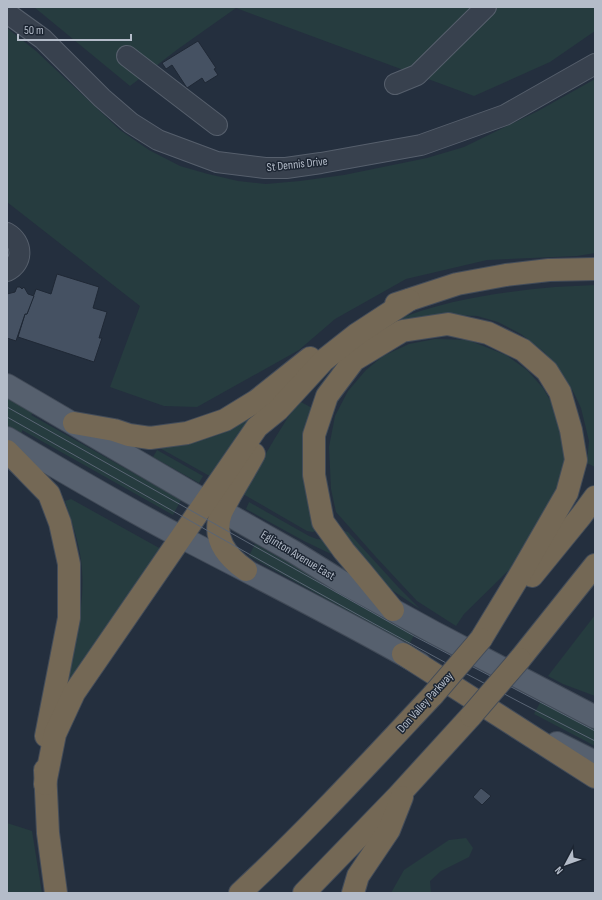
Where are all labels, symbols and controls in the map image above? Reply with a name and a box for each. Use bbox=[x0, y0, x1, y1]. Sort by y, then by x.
scale bar bbox=[18, 16, 131, 42]
text: 50 m bbox=[24, 23, 44, 38]
street label: St Dennis Drive bbox=[266, 154, 328, 175]
street label: Eglinton Avenue East bbox=[258, 527, 338, 584]
street label: Don Valley Parkway bbox=[394, 669, 457, 736]
north arrow bbox=[546, 844, 586, 884]
text: N bbox=[552, 864, 566, 877]

